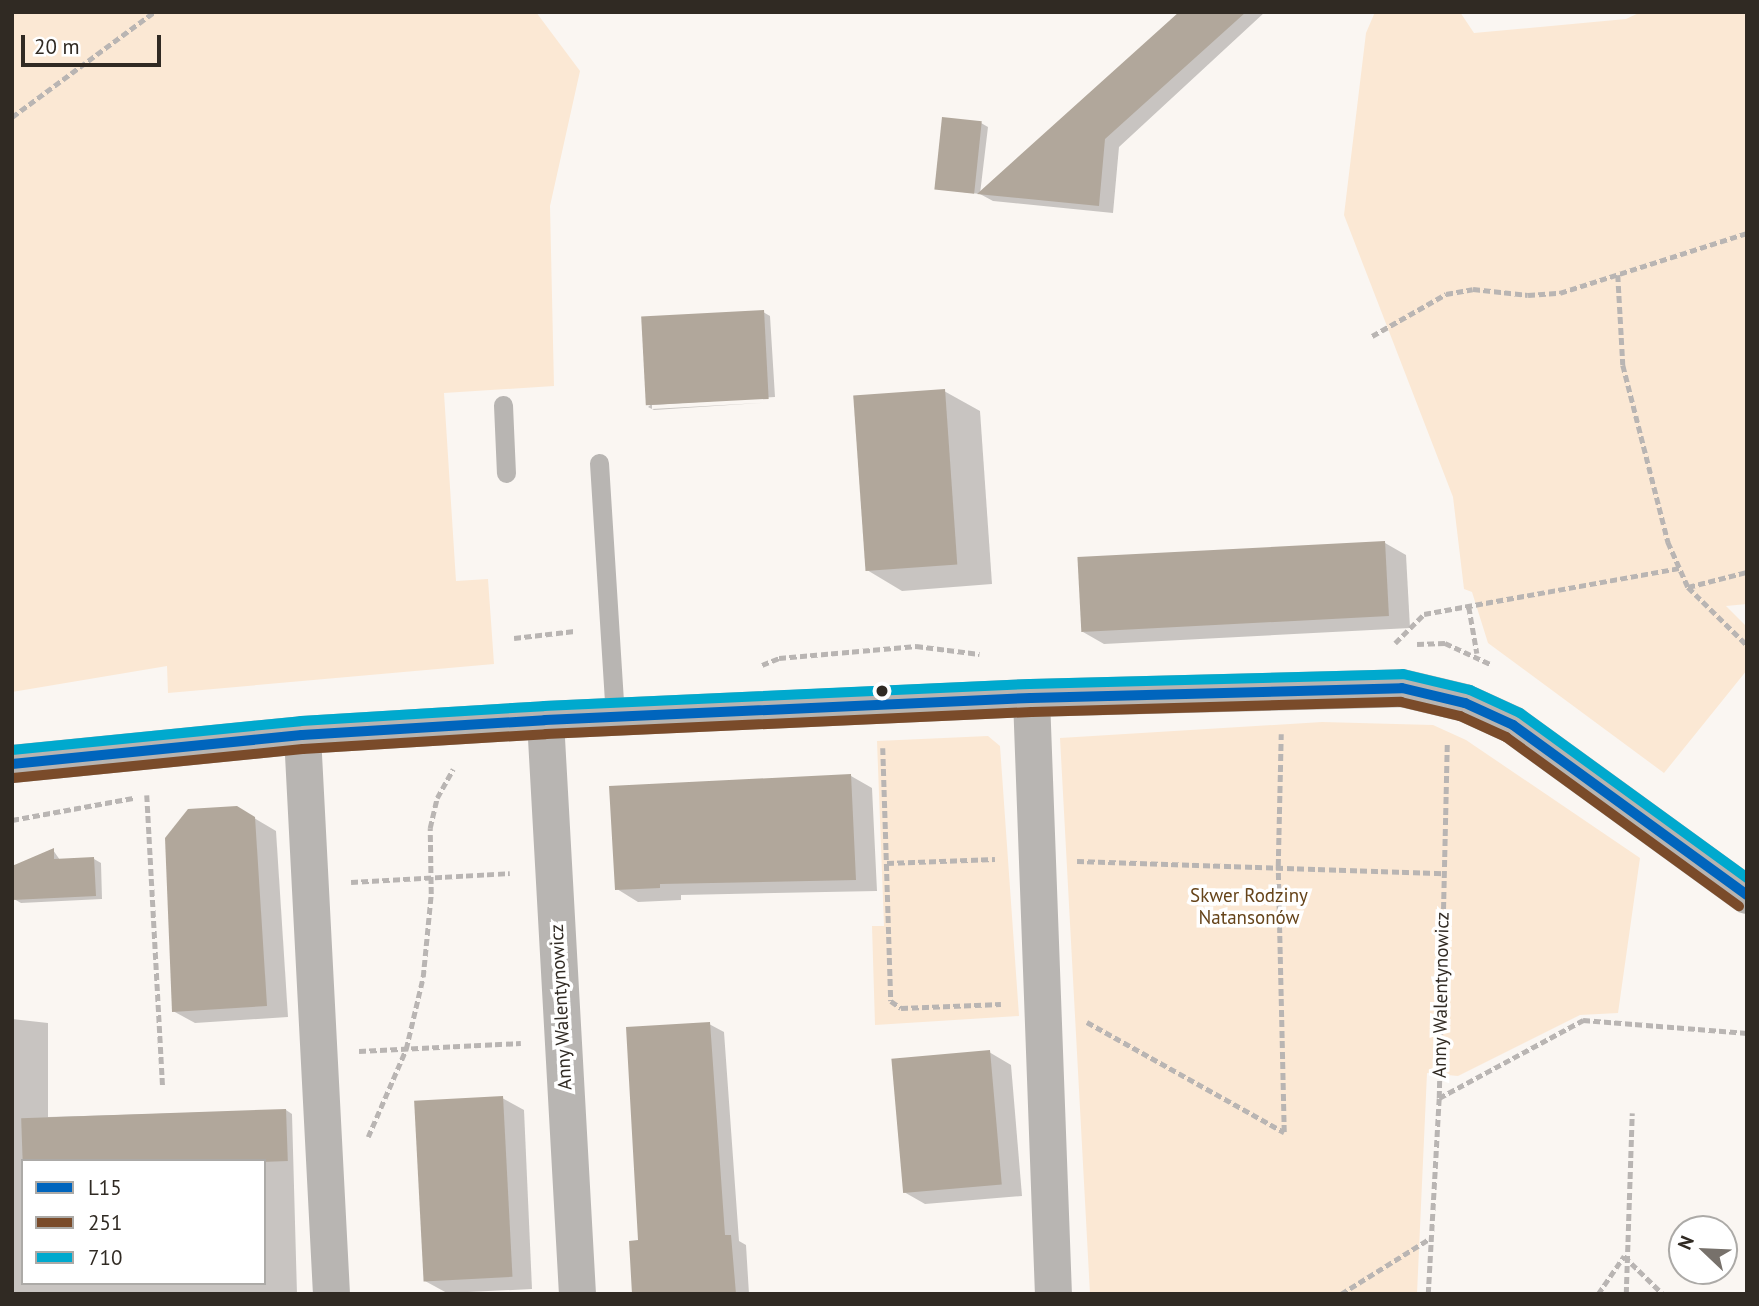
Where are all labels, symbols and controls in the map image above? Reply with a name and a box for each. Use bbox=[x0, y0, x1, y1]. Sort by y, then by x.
scale bar bbox=[24, 21, 164, 65]
text: 20 m bbox=[34, 33, 80, 60]
unlabelled marker bbox=[875, 684, 889, 698]
park label: Skwer Rodziny Natansonów bbox=[1190, 885, 1308, 929]
street label: Anny Walentynowicz bbox=[1428, 911, 1454, 1079]
street label: Anny Walentynowicz bbox=[545, 923, 577, 1091]
legend bbox=[21, 1159, 266, 1285]
text: L15 bbox=[88, 1174, 122, 1201]
text: 251 bbox=[88, 1209, 122, 1236]
north arrow bbox=[1668, 1215, 1738, 1285]
text: N bbox=[1672, 1232, 1699, 1253]
text: 710 bbox=[88, 1244, 122, 1271]

